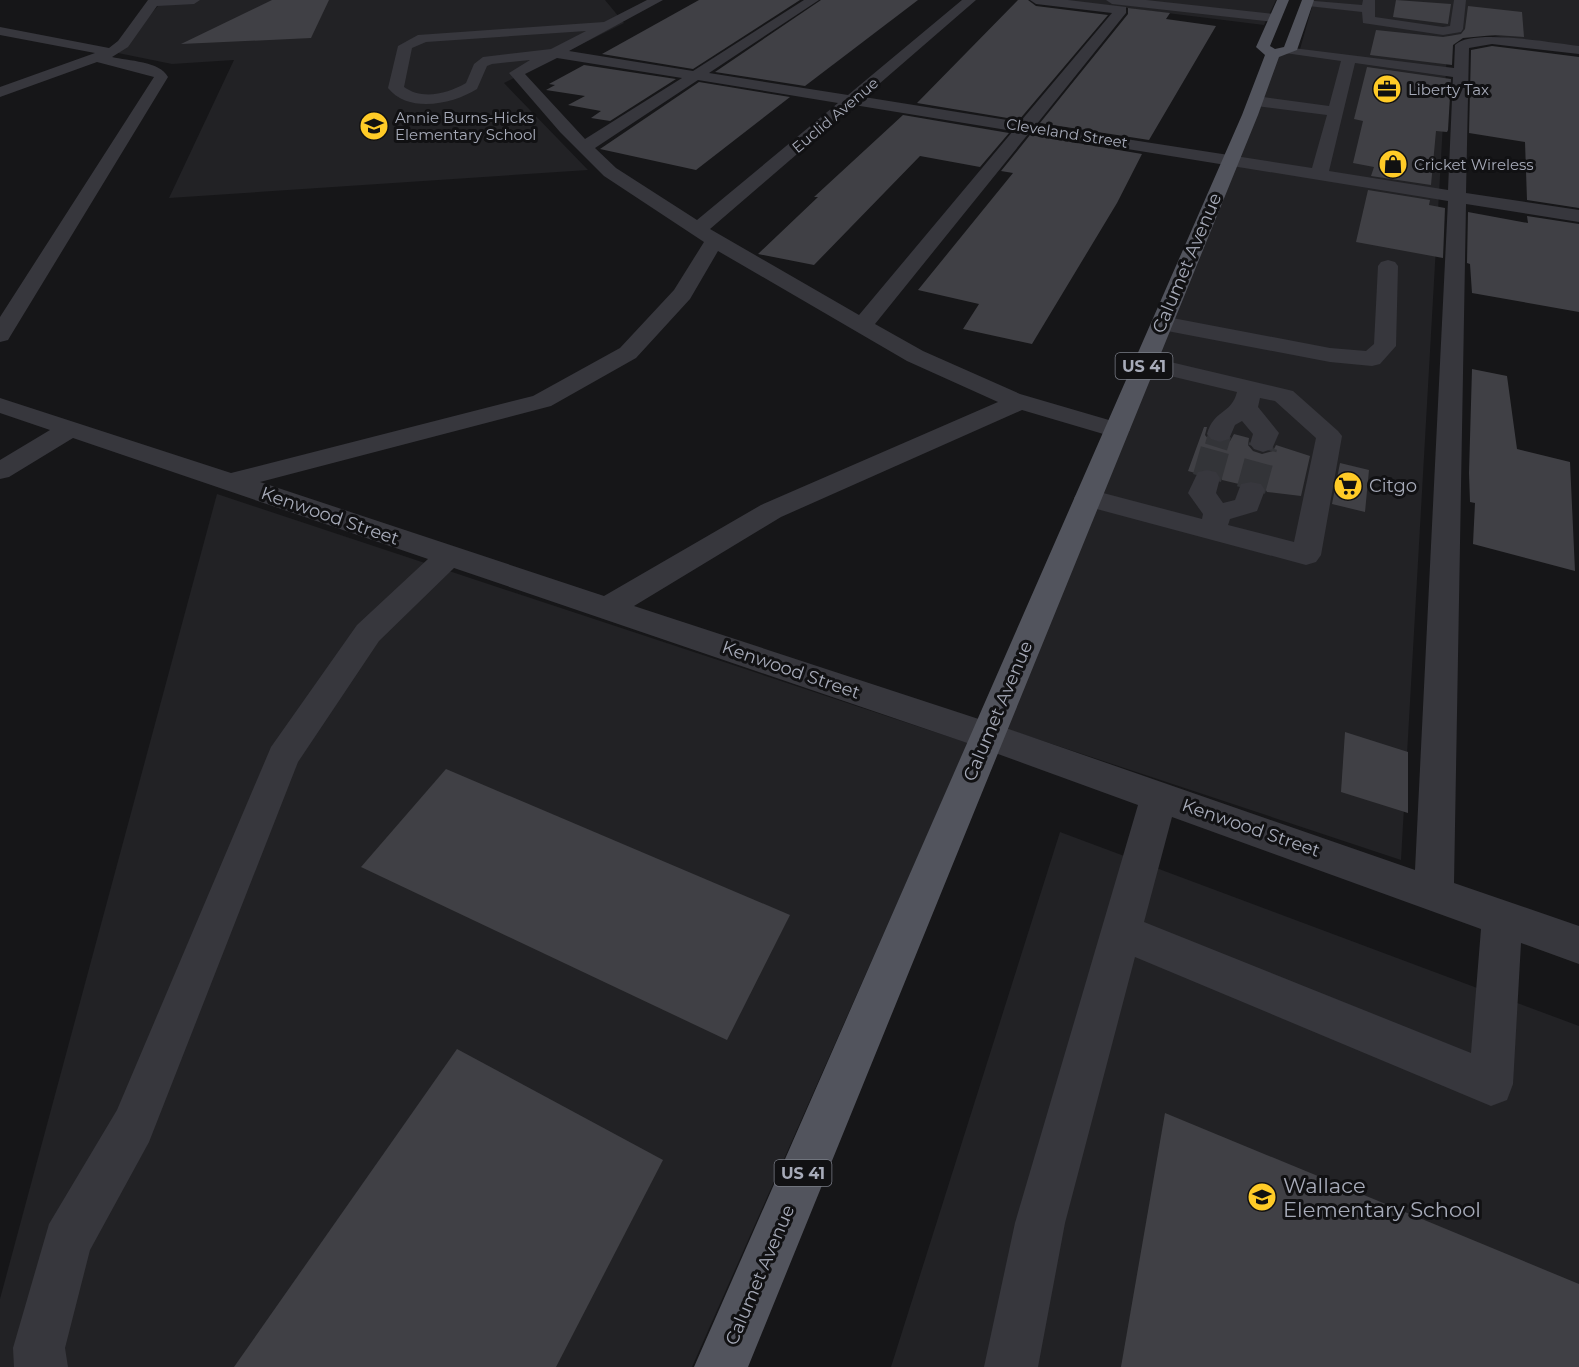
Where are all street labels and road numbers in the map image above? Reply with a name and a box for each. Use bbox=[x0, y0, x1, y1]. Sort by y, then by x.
street label: Euclid Avenue bbox=[788, 73, 882, 157]
street label: Cleveland Street bbox=[1005, 114, 1129, 152]
street label: Calumet Avenue bbox=[1148, 190, 1226, 336]
road number: US 41 bbox=[1116, 353, 1172, 379]
street label: Kenwood Street bbox=[258, 482, 402, 550]
street label: Kenwood Street bbox=[719, 636, 863, 704]
street label: Calumet Avenue bbox=[959, 638, 1037, 784]
street label: Kenwood Street bbox=[1179, 794, 1323, 862]
road number: US 41 bbox=[774, 1160, 832, 1186]
street label: Calumet Avenue bbox=[721, 1202, 799, 1348]

